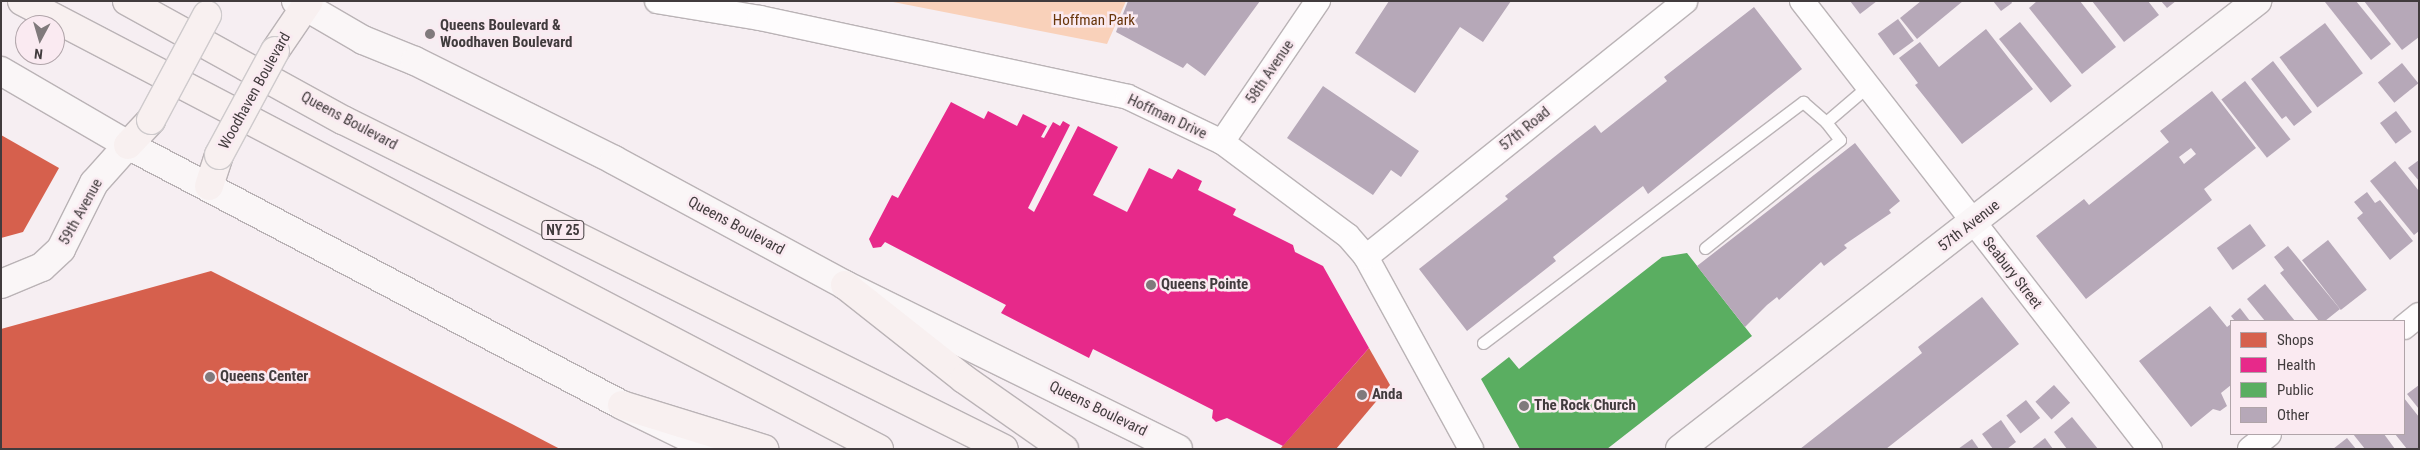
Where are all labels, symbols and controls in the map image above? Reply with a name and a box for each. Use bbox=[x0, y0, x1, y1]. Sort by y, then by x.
park label: Hoffman Park bbox=[1053, 12, 1135, 30]
north arrow bbox=[15, 15, 65, 65]
place label: Queens Boulevard & Woodhaven Boulevard bbox=[440, 16, 572, 51]
marker: Queens Boulevard & Woodhaven Boulevard bbox=[424, 28, 436, 40]
street label: Woodhaven Boulevard bbox=[215, 29, 295, 153]
street label: 58th Avenue bbox=[1242, 37, 1298, 107]
text: N bbox=[33, 46, 44, 62]
street label: Queens Boulevard bbox=[298, 88, 400, 154]
street label: Hoffman Drive bbox=[1124, 91, 1210, 143]
street label: 57th Road bbox=[1496, 103, 1554, 155]
street label: 59th Avenue bbox=[55, 176, 107, 248]
street label: Queens Boulevard bbox=[685, 193, 787, 259]
street label: 57th Avenue bbox=[1935, 196, 2003, 256]
road number: NY 25 bbox=[540, 218, 586, 242]
street label: Seabury Street bbox=[1978, 234, 2046, 312]
place label: Queens Pointe bbox=[1161, 276, 1248, 294]
marker: Queens Pointe bbox=[1145, 279, 1157, 291]
legend bbox=[2230, 320, 2405, 435]
text: Shops bbox=[2277, 331, 2314, 349]
text: Health bbox=[2277, 356, 2316, 374]
place label: Queens Center bbox=[220, 368, 308, 386]
marker: Queens Center bbox=[204, 371, 216, 383]
street label: Queens Boulevard bbox=[1046, 378, 1150, 440]
text: Public bbox=[2277, 381, 2314, 399]
place label: Anda bbox=[1372, 386, 1402, 404]
marker: Anda bbox=[1356, 389, 1368, 401]
place label: The Rock Church bbox=[1534, 397, 1636, 415]
marker: The Rock Church bbox=[1518, 400, 1530, 412]
text: Other bbox=[2277, 406, 2309, 424]

